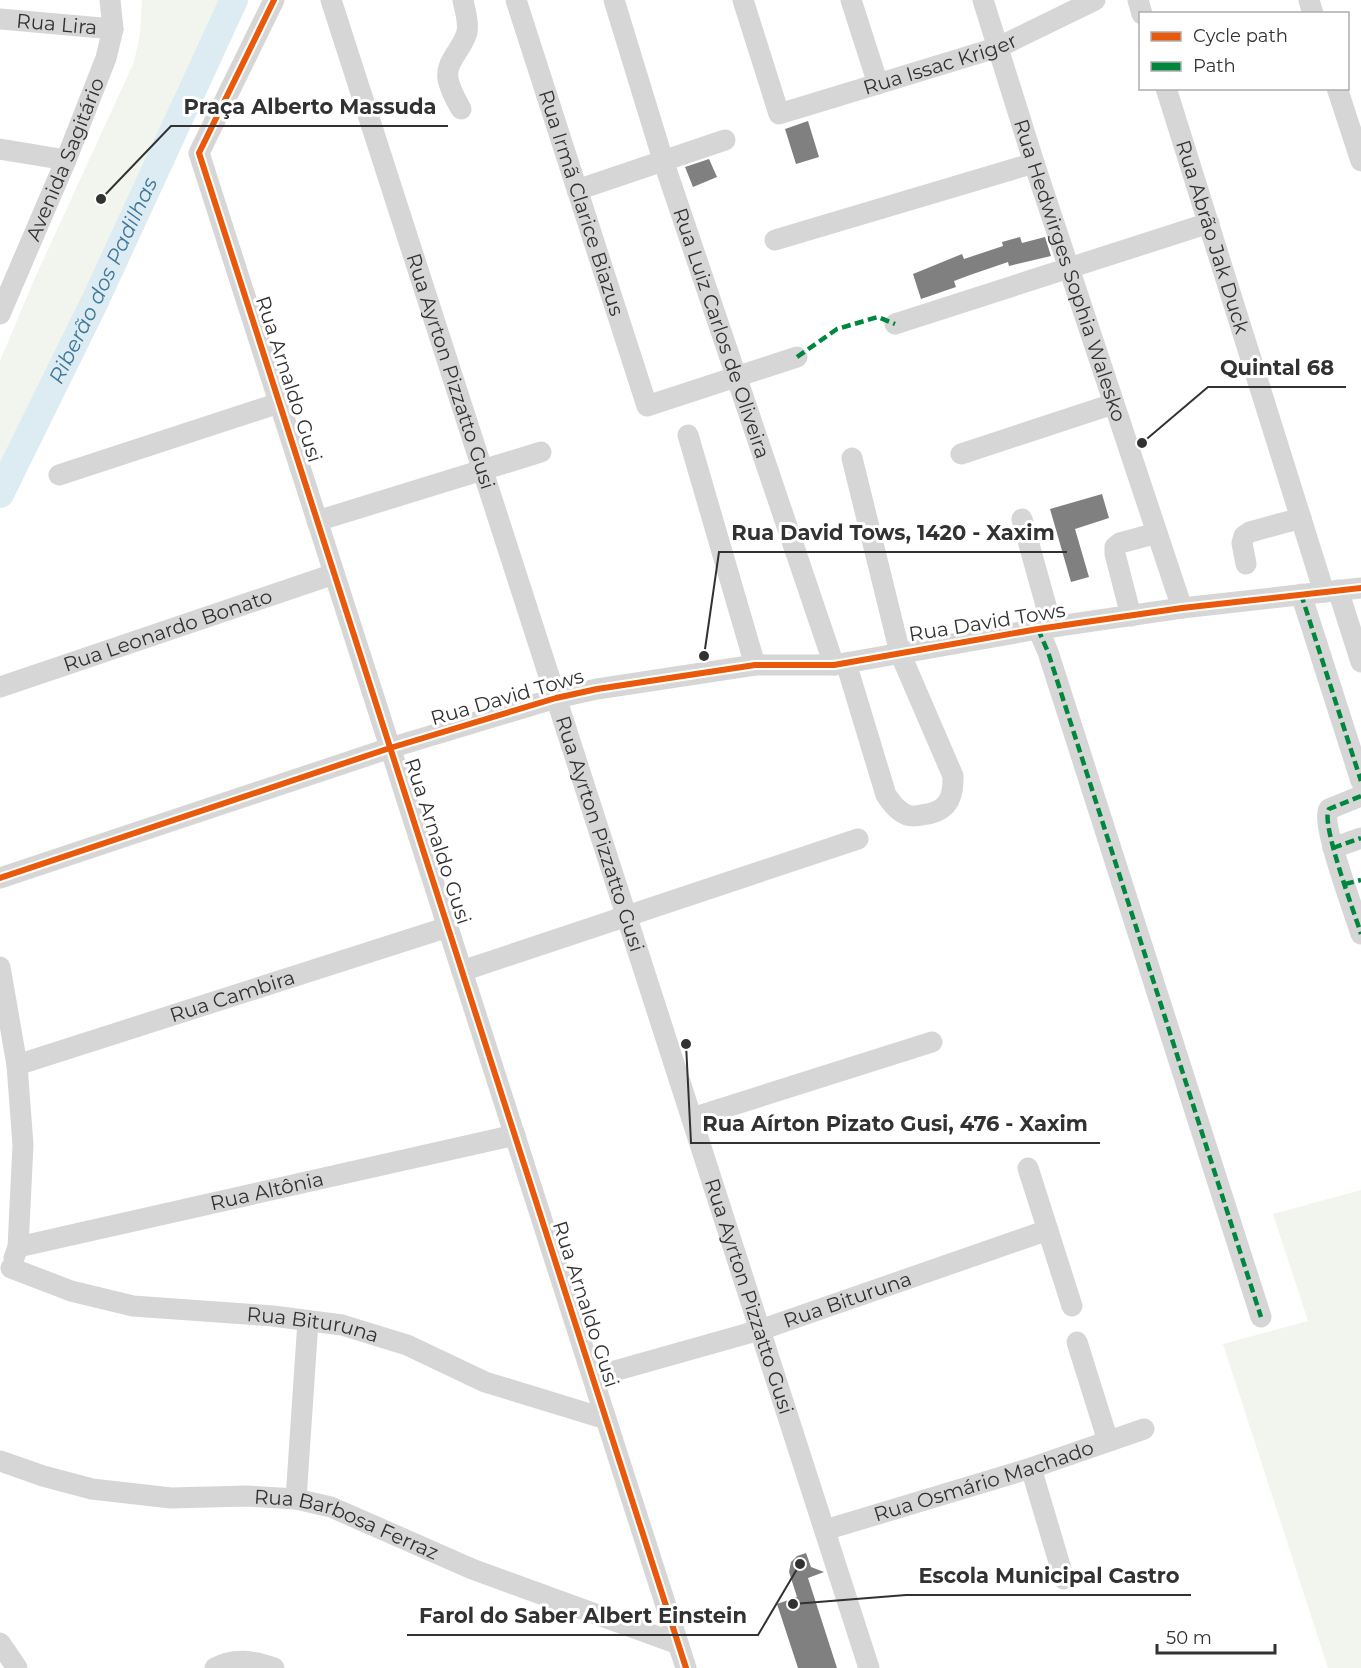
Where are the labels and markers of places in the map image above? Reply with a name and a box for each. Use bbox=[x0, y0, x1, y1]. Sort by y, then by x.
callout: Praça Alberto Massuda bbox=[171, 87, 448, 126]
callout: Quintal 68 bbox=[1208, 348, 1346, 387]
callout: Rua David Tows, 1420 - Xaxim bbox=[719, 513, 1067, 552]
callout: Rua Aírton Pizato Gusi, 476 - Xaxim bbox=[691, 1104, 1100, 1143]
callout: Escola Municipal Castro bbox=[906, 1556, 1191, 1595]
callout: Farol do Saber Albert Einstein bbox=[407, 1596, 758, 1635]

